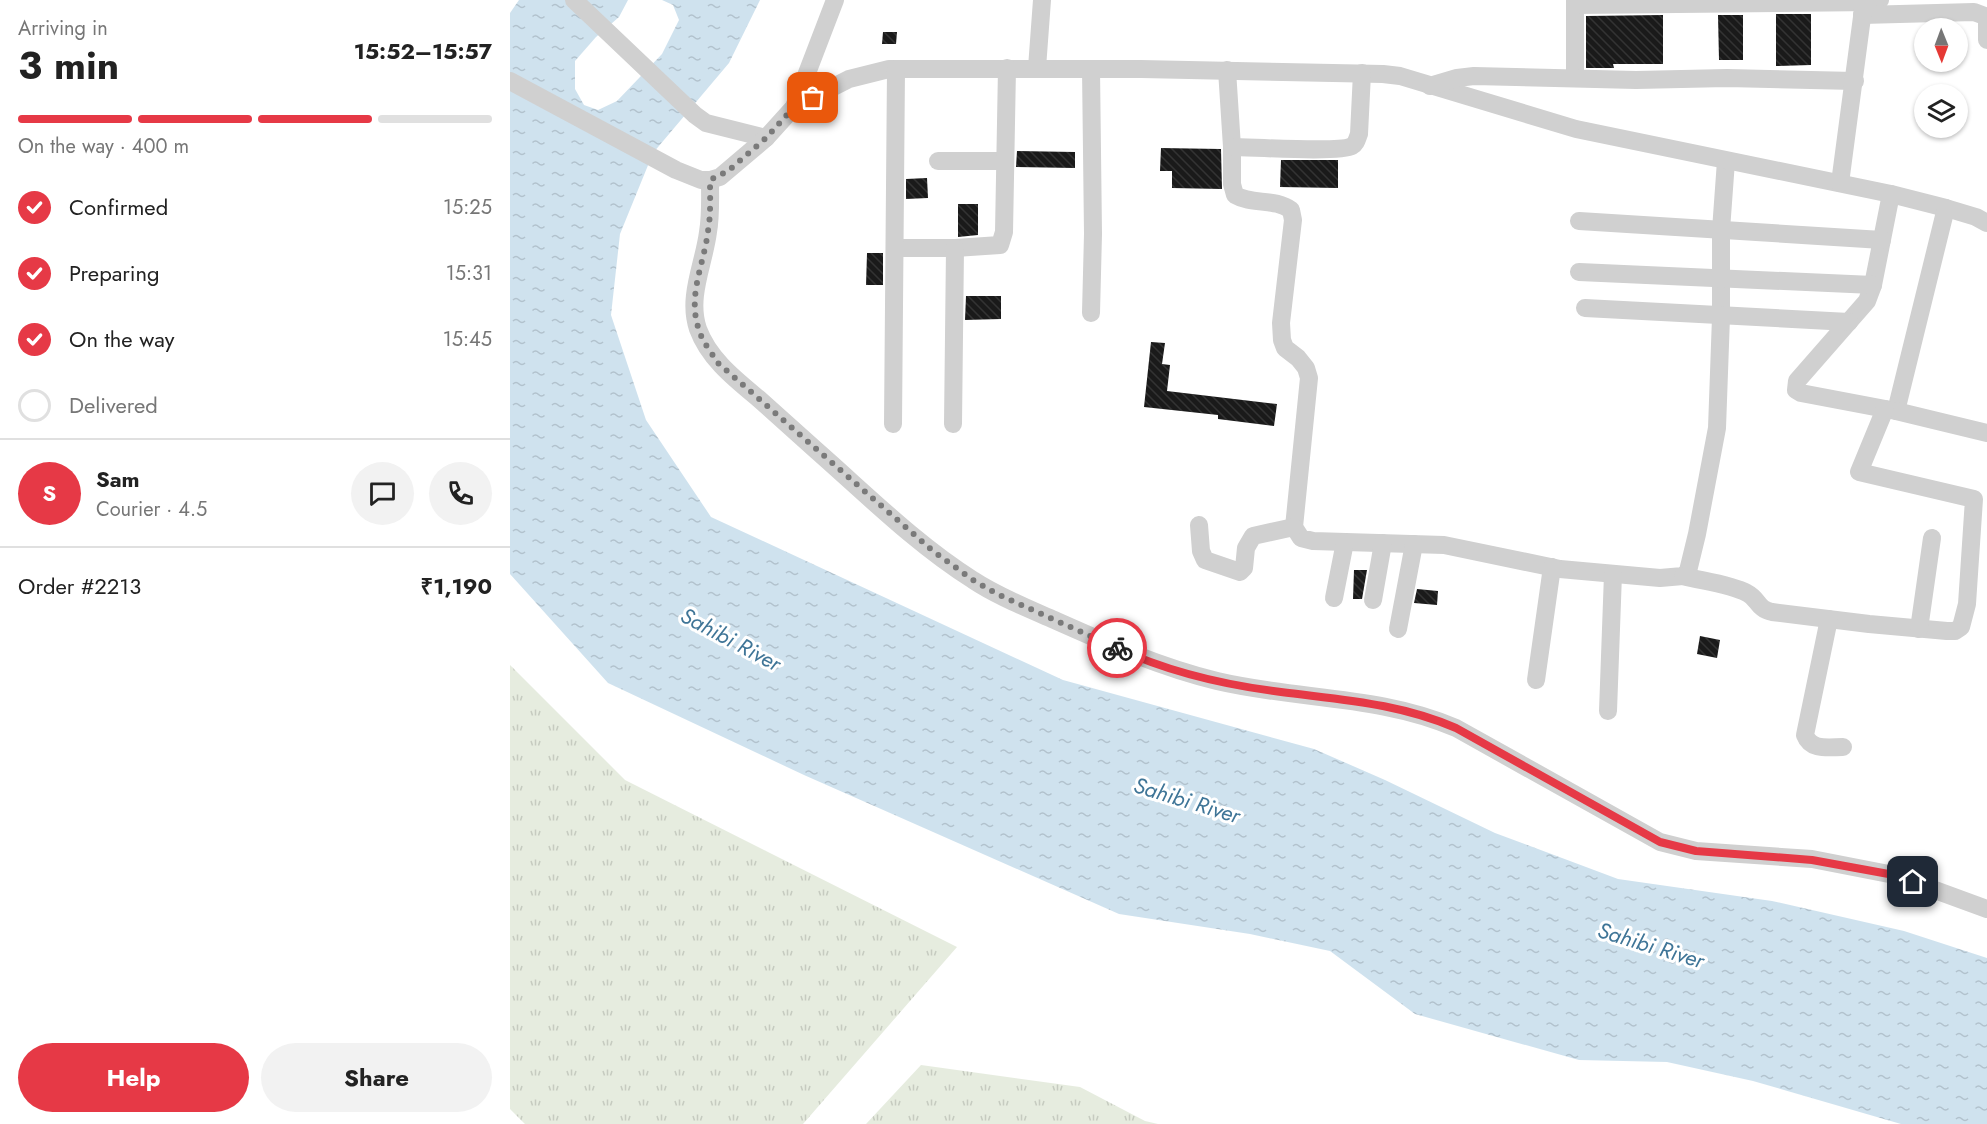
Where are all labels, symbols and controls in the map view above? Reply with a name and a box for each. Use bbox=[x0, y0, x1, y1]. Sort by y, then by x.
text: Arriving in bbox=[18, 14, 108, 43]
north arrow bbox=[1914, 18, 1968, 72]
map controls bbox=[1914, 18, 1968, 138]
text: 15:52–15:57 bbox=[354, 35, 492, 67]
text: 3 min bbox=[18, 37, 119, 94]
pin bbox=[787, 72, 838, 123]
icon: bag bbox=[796, 81, 829, 114]
button: layers bbox=[1914, 84, 1968, 138]
text: On the way · 400 m bbox=[18, 132, 189, 161]
icon: check bbox=[18, 191, 51, 224]
text: Confirmed bbox=[69, 191, 168, 223]
text: 15:25 bbox=[443, 193, 492, 222]
icon: check bbox=[18, 257, 51, 290]
text: Preparing bbox=[69, 257, 160, 289]
text: 15:31 bbox=[446, 259, 492, 288]
icon: check bbox=[18, 323, 51, 356]
text: On the way bbox=[69, 323, 174, 355]
text: 15:45 bbox=[443, 325, 492, 354]
text: Delivered bbox=[69, 389, 158, 421]
button: chat bbox=[351, 462, 414, 525]
button: phone bbox=[429, 462, 492, 525]
text: Sam bbox=[96, 463, 140, 495]
text: S bbox=[43, 477, 56, 509]
text: Courier · 4.5 bbox=[96, 495, 207, 524]
text: Order #2213 bbox=[18, 570, 141, 602]
text: ₹1,190 bbox=[421, 570, 492, 602]
water label: Sahibi River bbox=[675, 599, 788, 680]
courier bbox=[1087, 618, 1147, 678]
icon: bike bbox=[1101, 632, 1134, 665]
water label: Sahibi River bbox=[1130, 769, 1246, 832]
pin bbox=[1887, 856, 1938, 907]
icon: home bbox=[1896, 865, 1929, 898]
water label: Sahibi River bbox=[1594, 914, 1710, 977]
button: Help bbox=[18, 1043, 249, 1112]
button: Share bbox=[261, 1043, 492, 1112]

